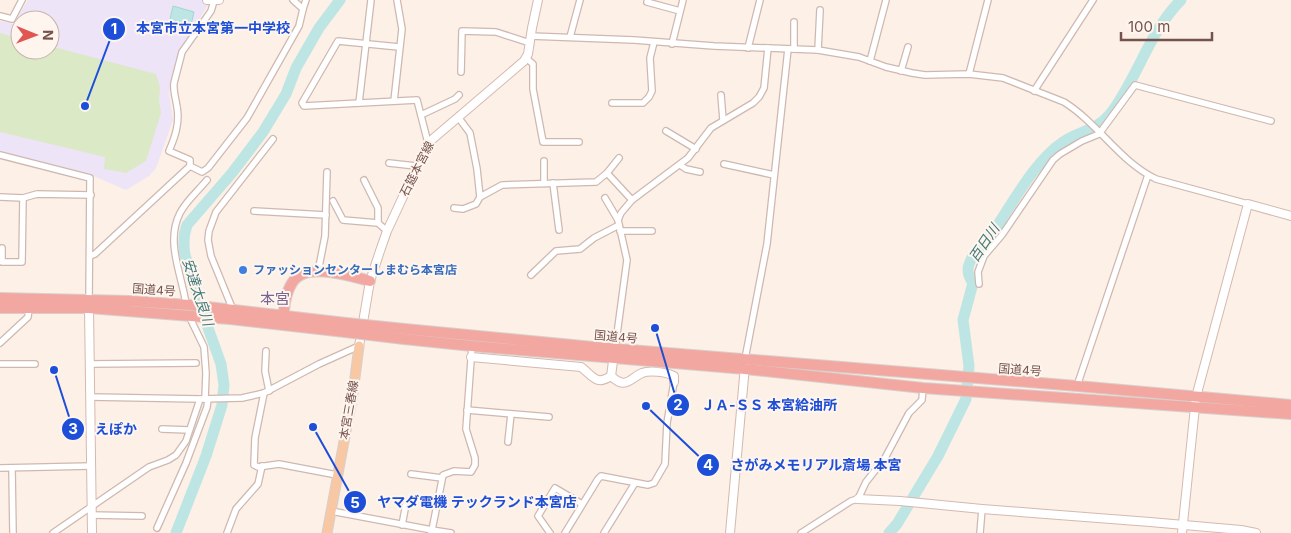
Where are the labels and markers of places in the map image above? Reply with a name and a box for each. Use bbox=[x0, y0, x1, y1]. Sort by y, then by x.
callout: 本宮市立本宮第一中学校 bbox=[101, 14, 300, 43]
place label: ファッションセンターしまむら本宮店 bbox=[253, 262, 457, 277]
marker: ファッションセンターしまむら本宮店 bbox=[237, 264, 249, 276]
callout: ＪＡ-ＳＳ 本宮給油所 bbox=[666, 391, 847, 420]
callout: えぽか bbox=[60, 414, 147, 443]
callout: さがみメモリアル斎場 本宮 bbox=[695, 450, 912, 479]
callout: ヤマダ電機 テックランド本宮店 bbox=[343, 488, 587, 517]

